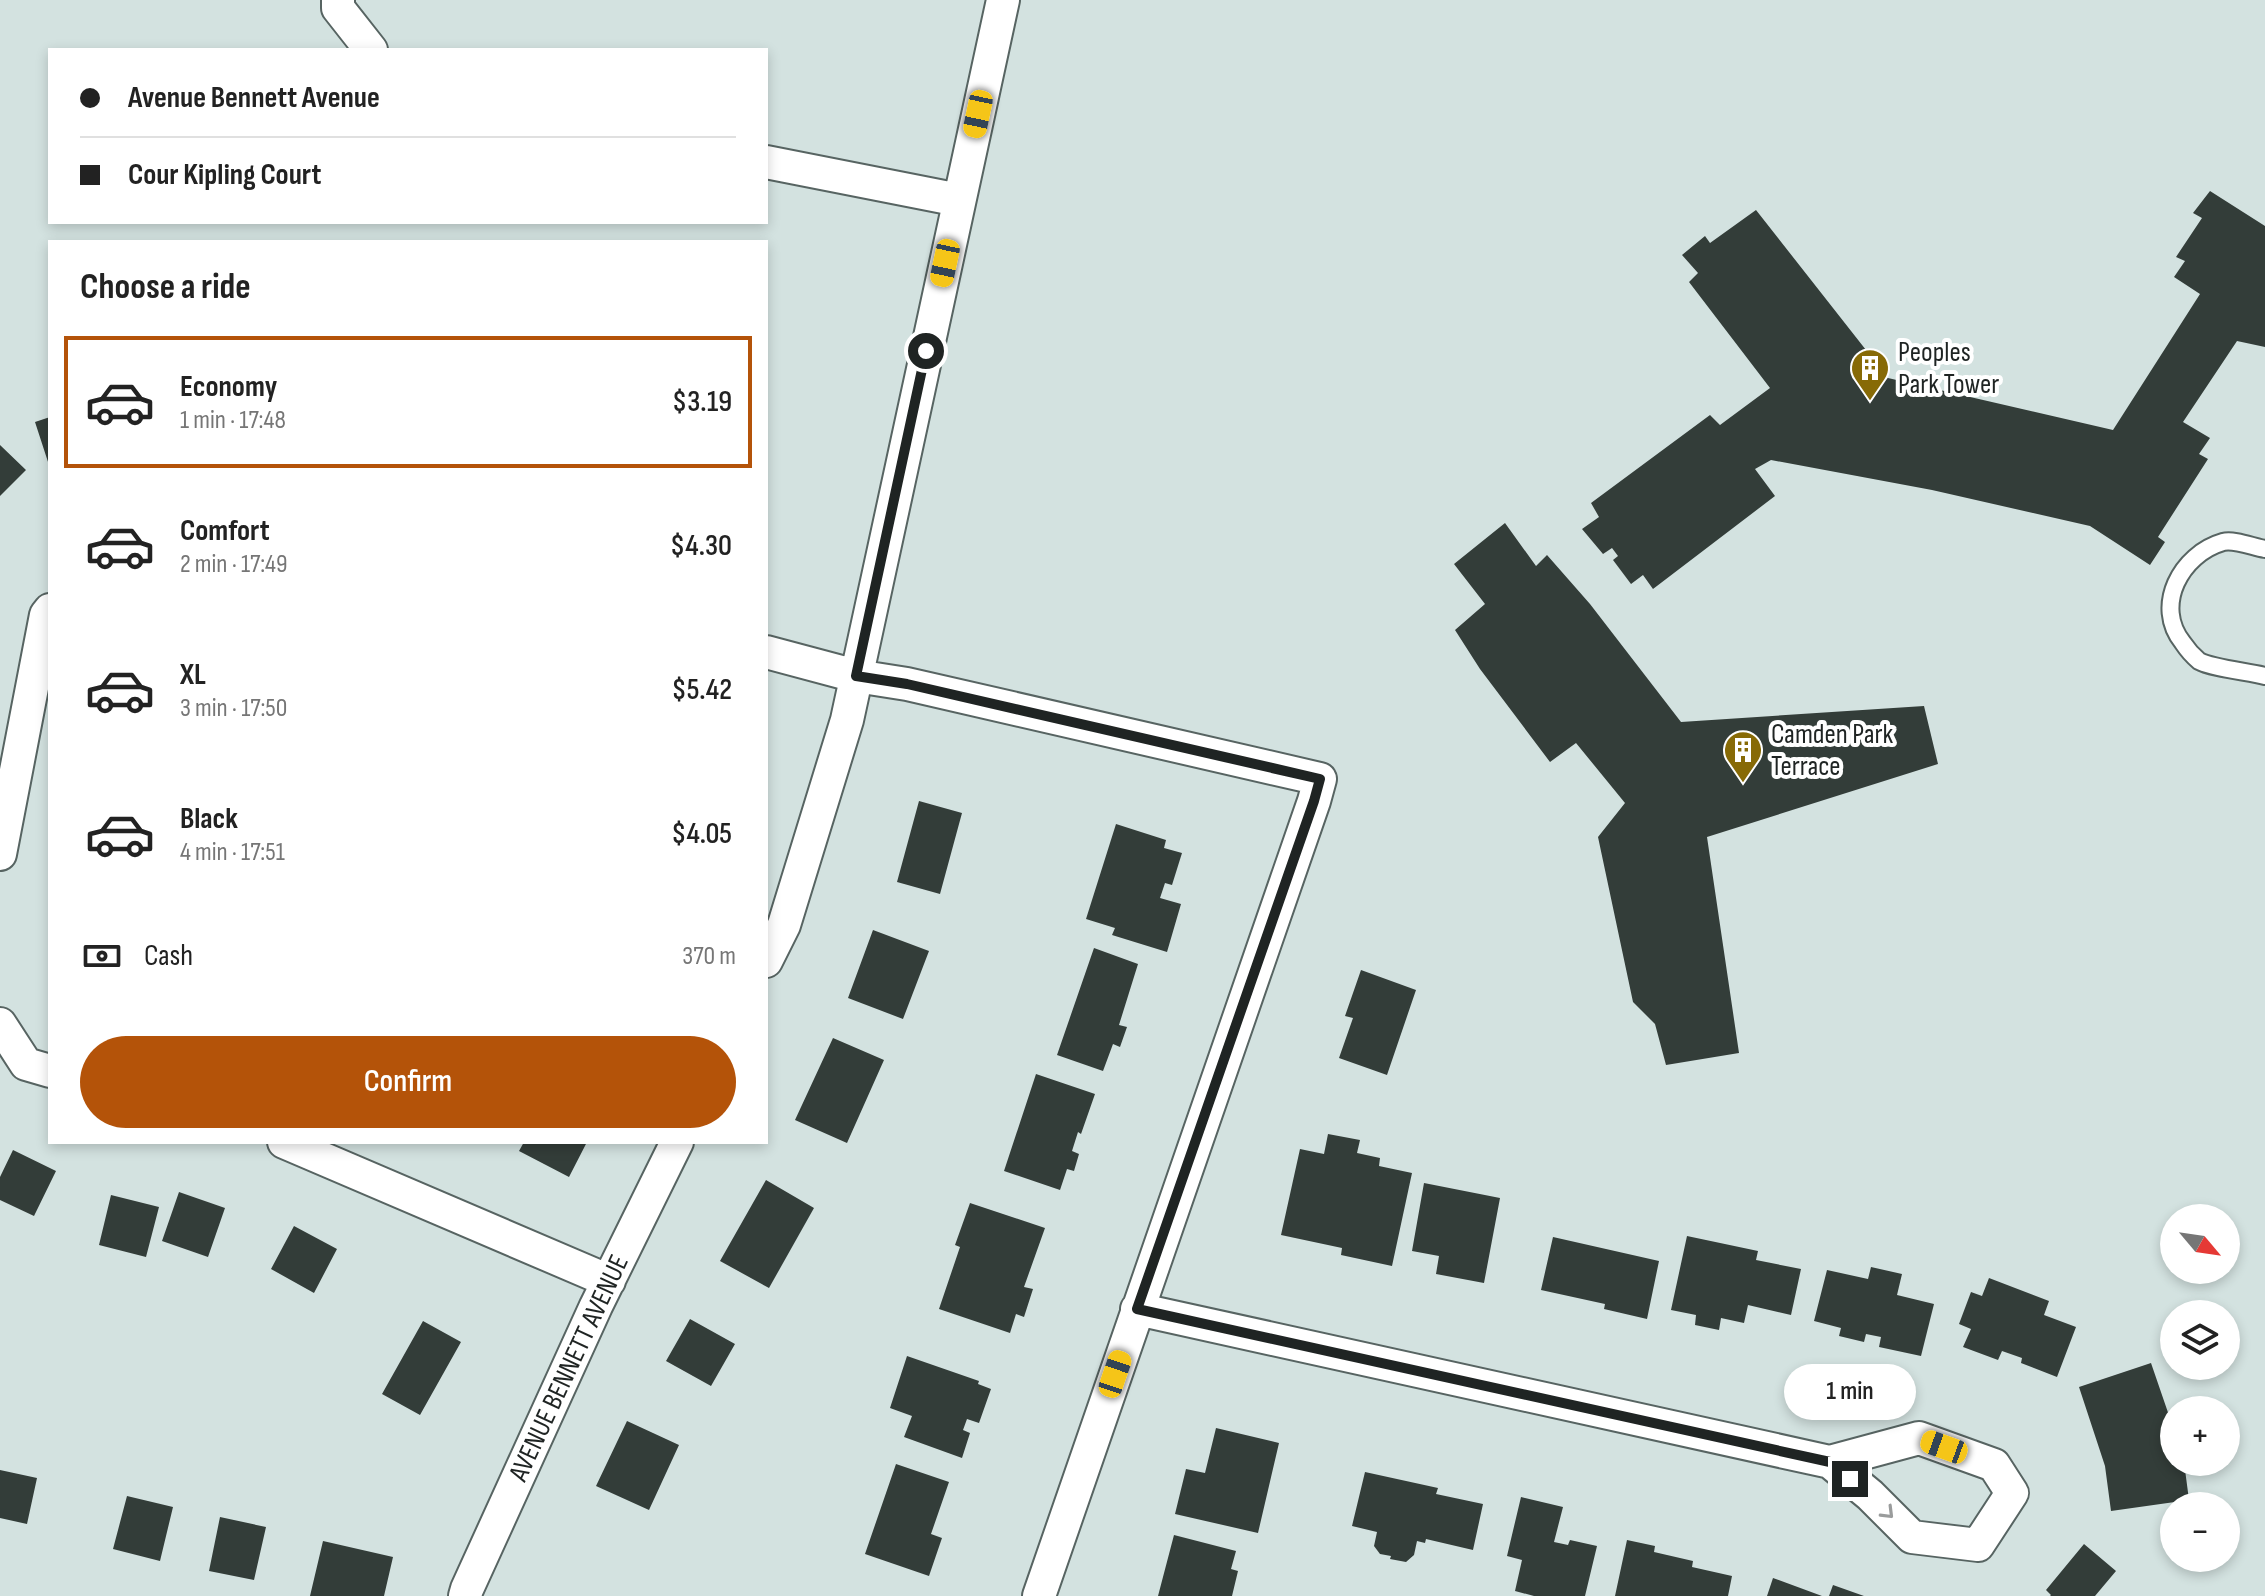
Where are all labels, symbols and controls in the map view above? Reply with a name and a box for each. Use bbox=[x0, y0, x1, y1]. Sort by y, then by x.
text: Avenue Bennett Avenue bbox=[128, 80, 380, 116]
car bbox=[961, 88, 995, 140]
text: Cour Kipling Court bbox=[128, 157, 321, 193]
car bbox=[928, 237, 962, 289]
text: Choose a ride bbox=[80, 266, 251, 309]
route start bbox=[908, 333, 944, 369]
place label: Peoples Park Tower bbox=[1898, 336, 1999, 401]
building icon: Peoples Park Tower bbox=[1849, 347, 1891, 402]
icon: car bbox=[84, 366, 156, 438]
text: Economy bbox=[180, 369, 277, 405]
text: $3.19 bbox=[672, 384, 732, 420]
text: 1 min · 17:48 bbox=[180, 405, 286, 436]
icon: car bbox=[84, 510, 156, 582]
text: Comfort bbox=[180, 513, 270, 549]
text: $4.30 bbox=[670, 528, 732, 564]
text: 2 min · 17:49 bbox=[180, 549, 288, 580]
icon: car bbox=[84, 654, 156, 726]
text: XL bbox=[180, 657, 206, 693]
text: $5.42 bbox=[671, 672, 732, 708]
text: 3 min · 17:50 bbox=[180, 693, 287, 724]
place label: Camden Park Terrace bbox=[1771, 718, 1893, 783]
building icon: Camden Park Terrace bbox=[1722, 729, 1764, 784]
icon: car bbox=[84, 798, 156, 870]
text: Black bbox=[180, 801, 238, 837]
text: $4.05 bbox=[671, 816, 732, 852]
text: 4 min · 17:51 bbox=[180, 837, 285, 868]
icon: cash bbox=[80, 934, 124, 978]
text: Cash bbox=[144, 938, 193, 974]
text: 370 m bbox=[682, 941, 736, 972]
button: Confirm bbox=[80, 1036, 736, 1128]
north arrow bbox=[2160, 1204, 2240, 1284]
map controls bbox=[2160, 1204, 2240, 1572]
street label: AVENUE BENNETT AVENUE bbox=[502, 1250, 636, 1487]
button: layers bbox=[2160, 1300, 2240, 1380]
car bbox=[1096, 1347, 1134, 1401]
callout: 1 min bbox=[1784, 1363, 1916, 1419]
text: 1 min bbox=[1826, 1376, 1874, 1407]
button: + bbox=[2160, 1396, 2240, 1476]
car bbox=[1917, 1428, 1971, 1466]
route end bbox=[1832, 1461, 1868, 1497]
button: − bbox=[2160, 1492, 2240, 1572]
one-way arrow bbox=[1879, 1504, 1893, 1518]

